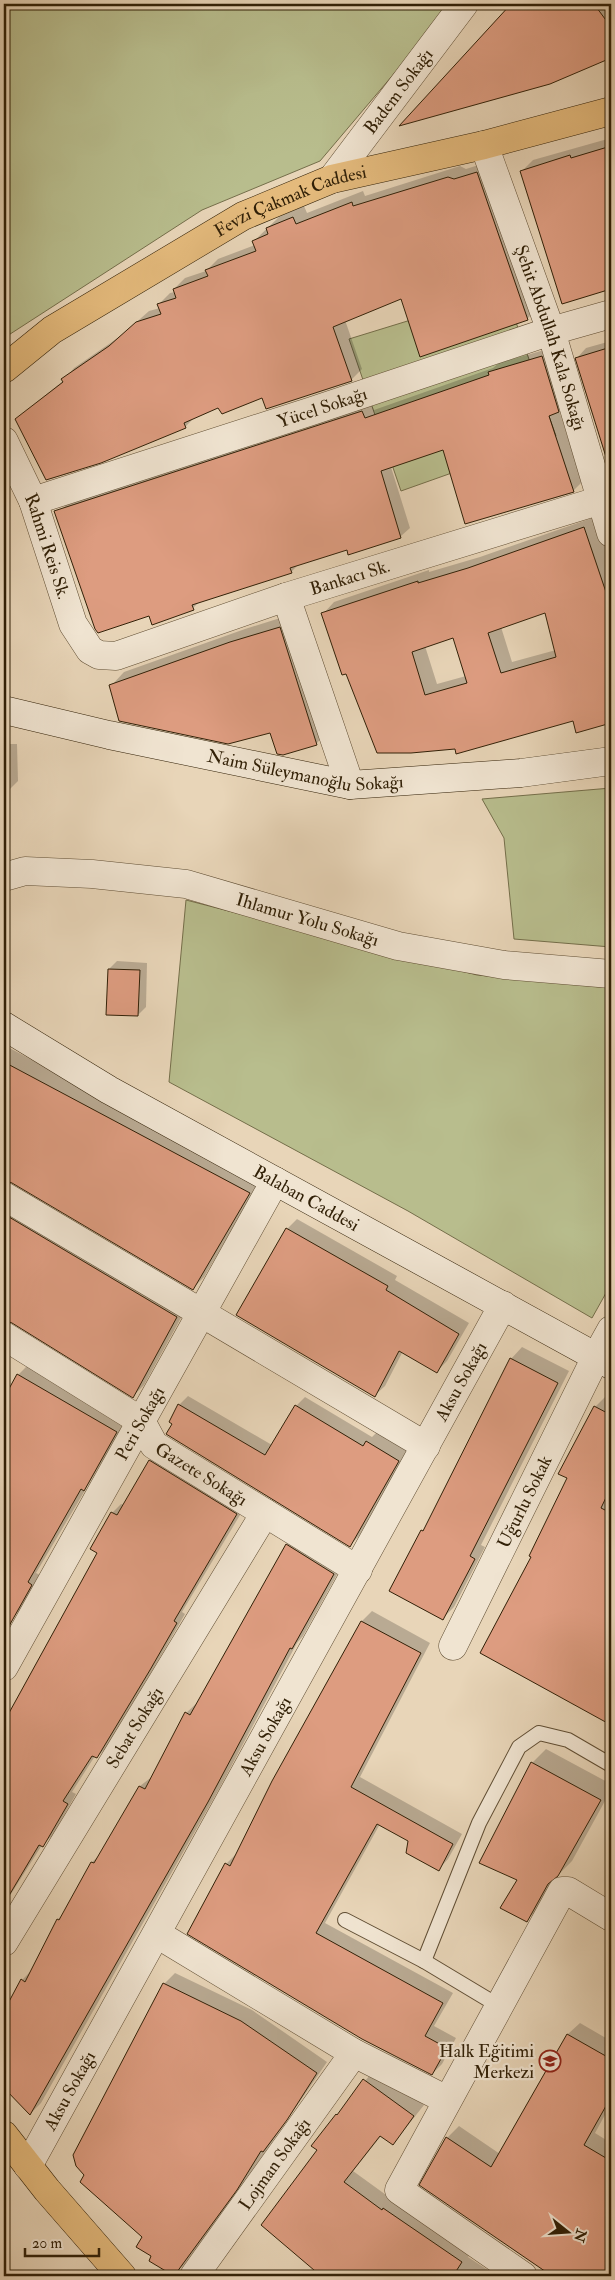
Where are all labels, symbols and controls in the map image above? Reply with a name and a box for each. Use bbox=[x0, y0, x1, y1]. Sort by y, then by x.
street label: Badem Sokağı bbox=[359, 44, 439, 139]
street label: Fevzi Çakmak Caddesi bbox=[210, 161, 369, 243]
street label: Şehit Abdullah Kala Sokağı bbox=[509, 242, 591, 433]
street label: Yücel Sokağı bbox=[275, 382, 370, 433]
street label: Rahmi Reis Sk. bbox=[19, 490, 75, 602]
street label: Bankacı Sk. bbox=[307, 555, 393, 601]
street label: Naim Süleymanoğlu Sokağı bbox=[205, 745, 404, 797]
street label: Ihlamur Yolu Sokağı bbox=[233, 888, 382, 952]
street label: Balaban Caddesi bbox=[249, 1160, 363, 1237]
street label: Aksu Sokağı bbox=[430, 1338, 493, 1426]
street label: Peri Sokağı bbox=[111, 1382, 170, 1465]
street label: Gazete Sokağı bbox=[151, 1437, 252, 1512]
street label: Uğurlu Sokak bbox=[492, 1451, 558, 1552]
street label: Sebat Sokağı bbox=[101, 1683, 169, 1773]
street label: Aksu Sokağı bbox=[234, 1692, 297, 1781]
place label: Halk Eğitimi Merkezi bbox=[439, 2040, 534, 2084]
street label: Aksu Sokağı bbox=[38, 2047, 101, 2136]
school or university icon: Halk Eğitimi Merkezi bbox=[538, 2049, 562, 2073]
street label: Lojman Sokağı bbox=[234, 2113, 316, 2215]
north arrow bbox=[542, 2208, 592, 2258]
scale bar bbox=[25, 2225, 99, 2257]
text: N bbox=[570, 2226, 590, 2245]
text: 20 m bbox=[32, 2234, 62, 2253]

